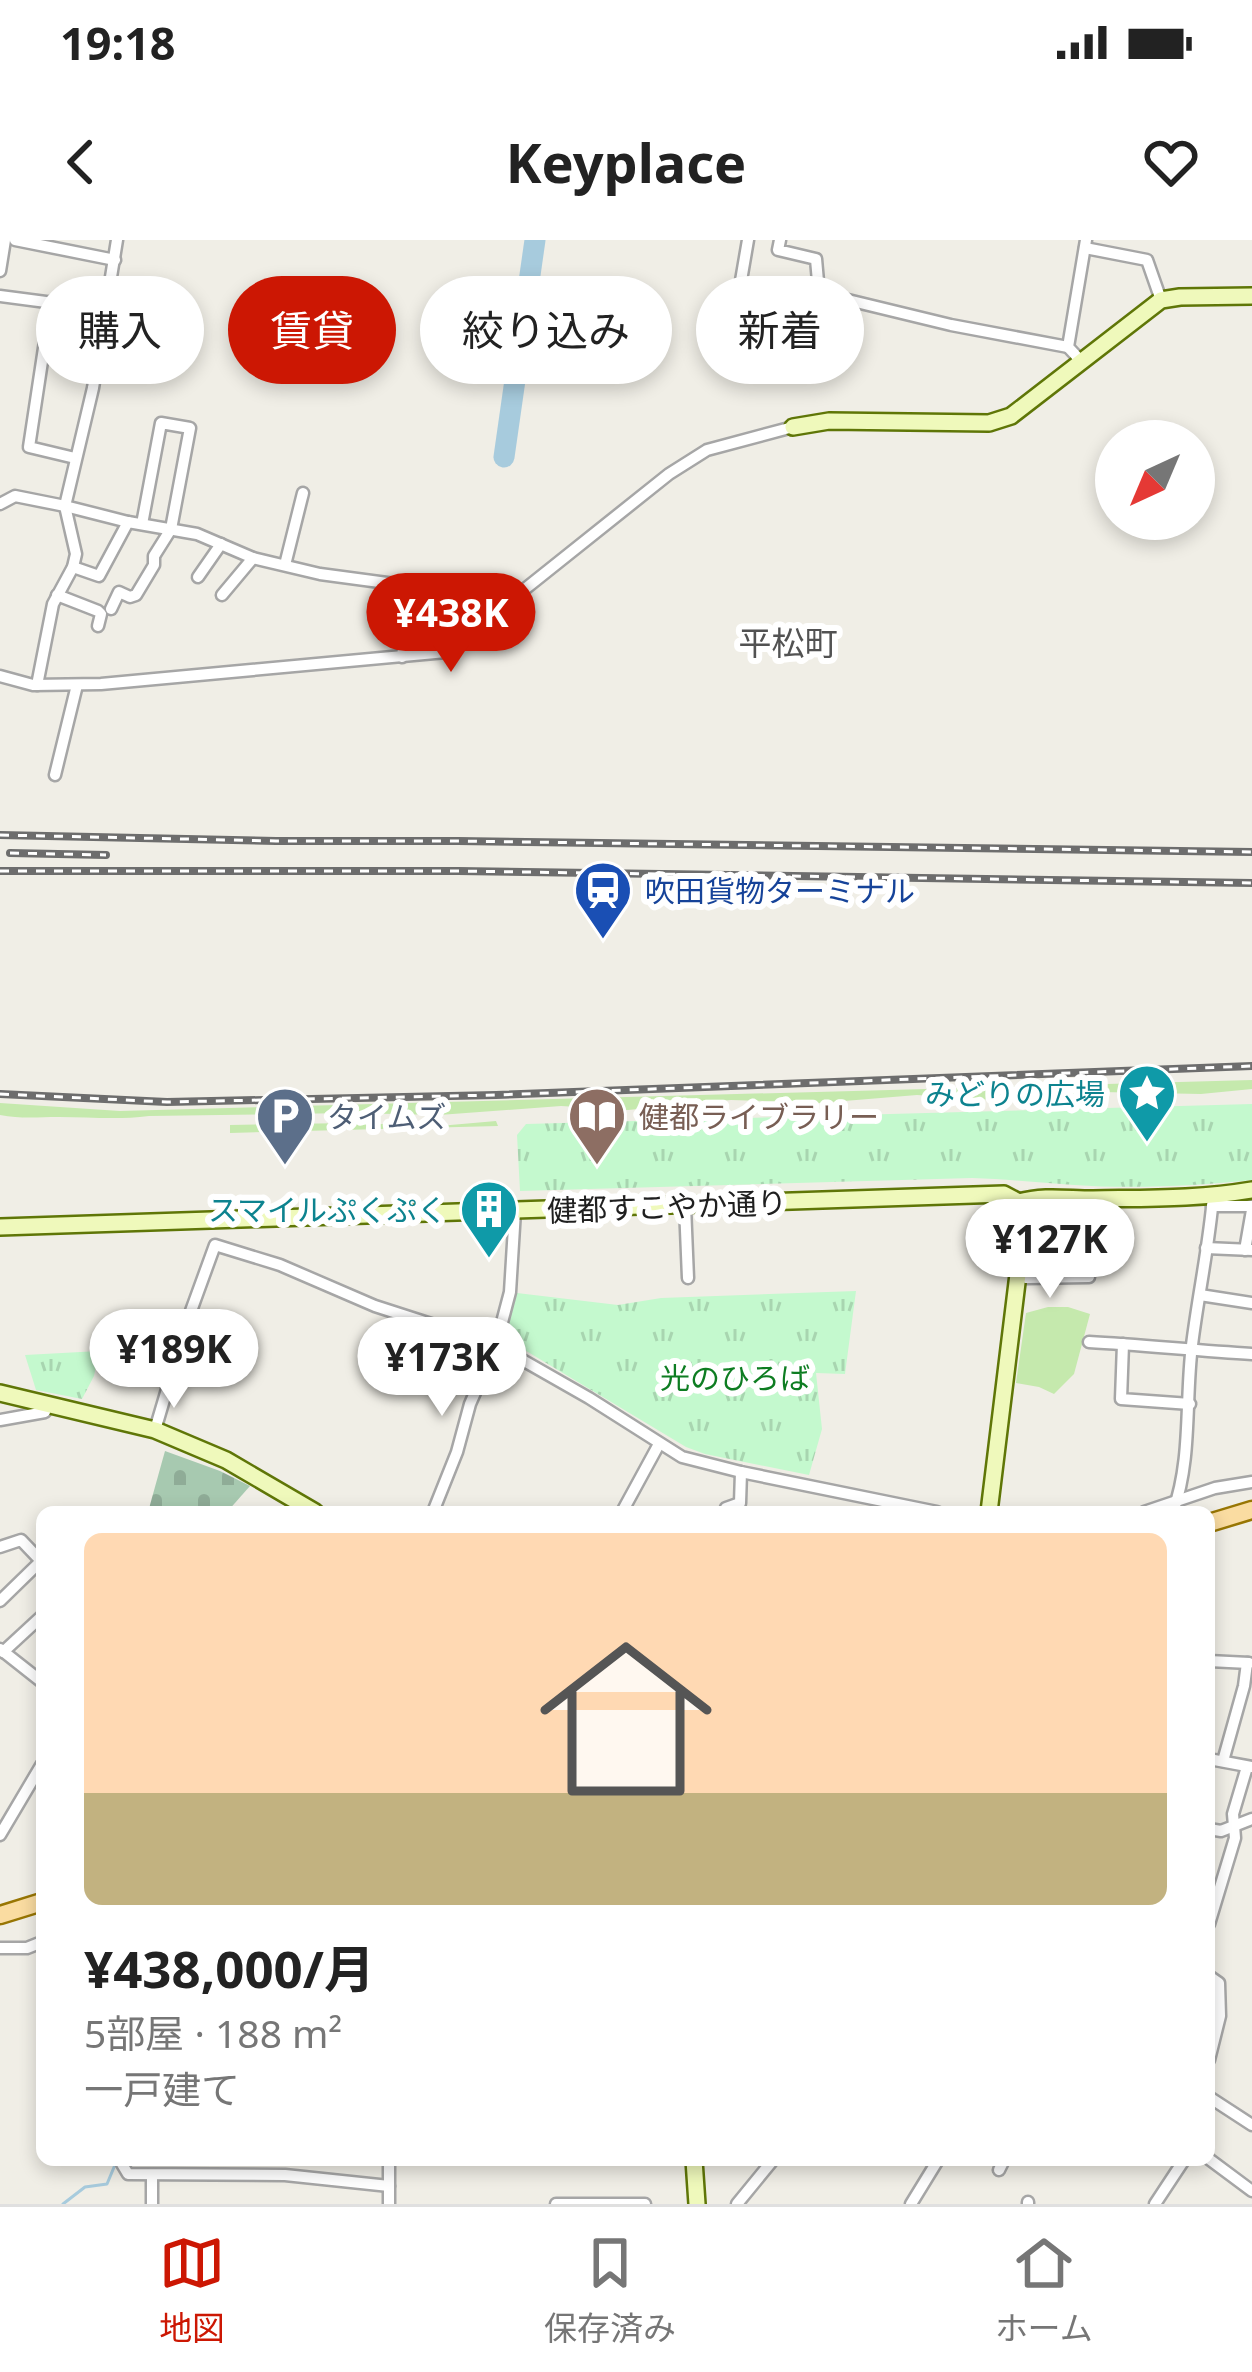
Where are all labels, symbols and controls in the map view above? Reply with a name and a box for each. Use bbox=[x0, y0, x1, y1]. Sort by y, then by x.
text: 19:18 bbox=[60, 12, 176, 73]
text: Keyplace bbox=[506, 125, 746, 199]
icon: back bbox=[48, 129, 114, 195]
icon: heart bbox=[1138, 129, 1204, 195]
chip: 購入 bbox=[36, 276, 204, 384]
chip: 賃貸 bbox=[228, 276, 396, 384]
chip: 絞り込み bbox=[420, 276, 672, 384]
chip: 新着 bbox=[696, 276, 864, 384]
north arrow bbox=[1095, 420, 1215, 540]
map controls bbox=[1095, 420, 1215, 540]
pin: ¥438K bbox=[367, 573, 535, 675]
text: ¥438K bbox=[393, 585, 509, 638]
district label: 平松町 bbox=[739, 620, 838, 665]
station icon: 吹田貨物ターミナル bbox=[572, 859, 634, 941]
place label: 吹田貨物ターミナル bbox=[645, 870, 915, 911]
place icon: みどりの広場 bbox=[1116, 1062, 1178, 1144]
place label: みどりの広場 bbox=[925, 1073, 1105, 1114]
parking icon: タイムズ bbox=[254, 1085, 316, 1167]
library icon: 健都ライブラリー bbox=[566, 1085, 628, 1167]
place label: タイムズ bbox=[327, 1096, 446, 1137]
place label: 健都ライブラリー bbox=[639, 1096, 879, 1137]
building icon: スマイルぷくぷく bbox=[458, 1178, 520, 1260]
street label: 健都すこやか通り bbox=[546, 1181, 788, 1231]
place label: スマイルぷくぷく bbox=[208, 1189, 447, 1230]
pin: ¥127K bbox=[966, 1199, 1134, 1301]
text: ¥127K bbox=[992, 1211, 1108, 1264]
pin: ¥189K bbox=[90, 1309, 258, 1411]
pin: ¥173K bbox=[358, 1317, 526, 1419]
text: ¥189K bbox=[116, 1321, 232, 1374]
text: ¥173K bbox=[384, 1329, 500, 1382]
park label: 光のひろば bbox=[660, 1357, 810, 1398]
icon: home bbox=[518, 1611, 734, 1827]
text: ¥438,000/月 bbox=[84, 1933, 375, 2003]
text: 5部屋 · 188 m² bbox=[84, 2006, 342, 2059]
text: 一戸建て bbox=[84, 2062, 240, 2115]
tab: 地図 bbox=[159, 2230, 225, 2350]
tab: 保存済み bbox=[544, 2230, 676, 2350]
tab: ホーム bbox=[995, 2230, 1093, 2350]

